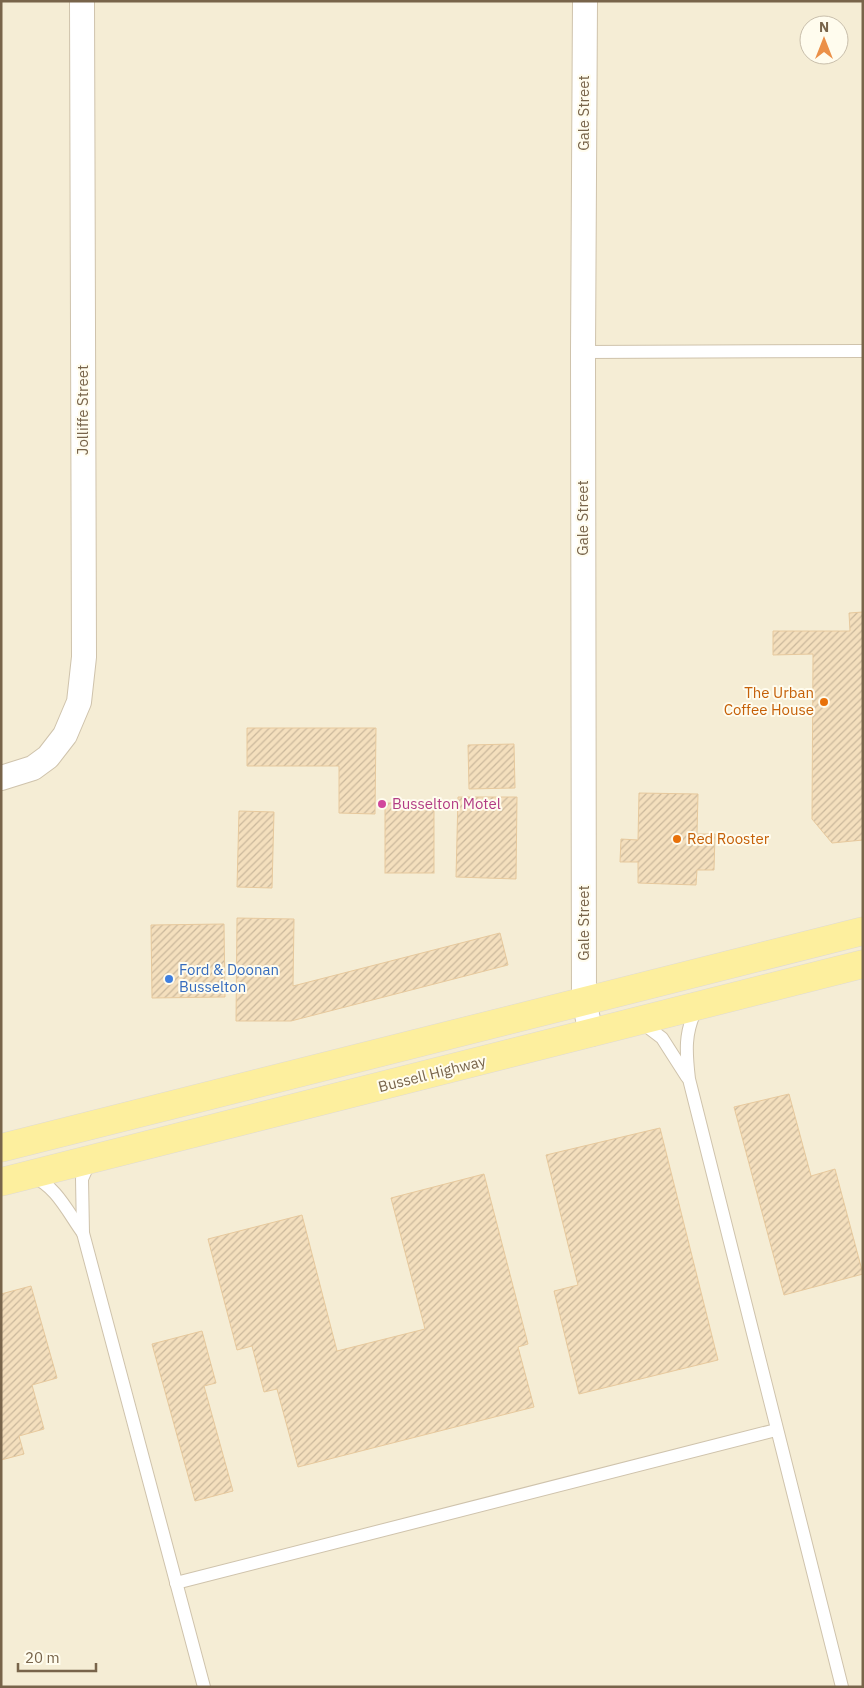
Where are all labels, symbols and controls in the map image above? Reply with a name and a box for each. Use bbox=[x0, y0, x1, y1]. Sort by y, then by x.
north arrow bbox=[799, 15, 849, 65]
text: N bbox=[819, 18, 829, 36]
street label: Gale Street bbox=[574, 75, 593, 151]
street label: Jolliffe Street bbox=[73, 365, 92, 455]
street label: Gale Street bbox=[573, 480, 592, 556]
place label: The Urban Coffee House bbox=[724, 683, 814, 719]
marker: The Urban Coffee House bbox=[818, 696, 830, 708]
place label: Busselton Motel bbox=[392, 794, 501, 813]
marker: Busselton Motel bbox=[376, 798, 388, 810]
place label: Red Rooster bbox=[687, 829, 770, 848]
marker: Red Rooster bbox=[671, 833, 683, 845]
street label: Gale Street bbox=[574, 885, 593, 961]
place label: Ford & Doonan Busselton bbox=[179, 960, 279, 996]
marker: Ford & Doonan Busselton bbox=[163, 973, 175, 985]
street label: Bussell Highway bbox=[376, 1051, 488, 1096]
scale bar bbox=[18, 1640, 95, 1672]
text: 20 m bbox=[25, 1648, 60, 1667]

